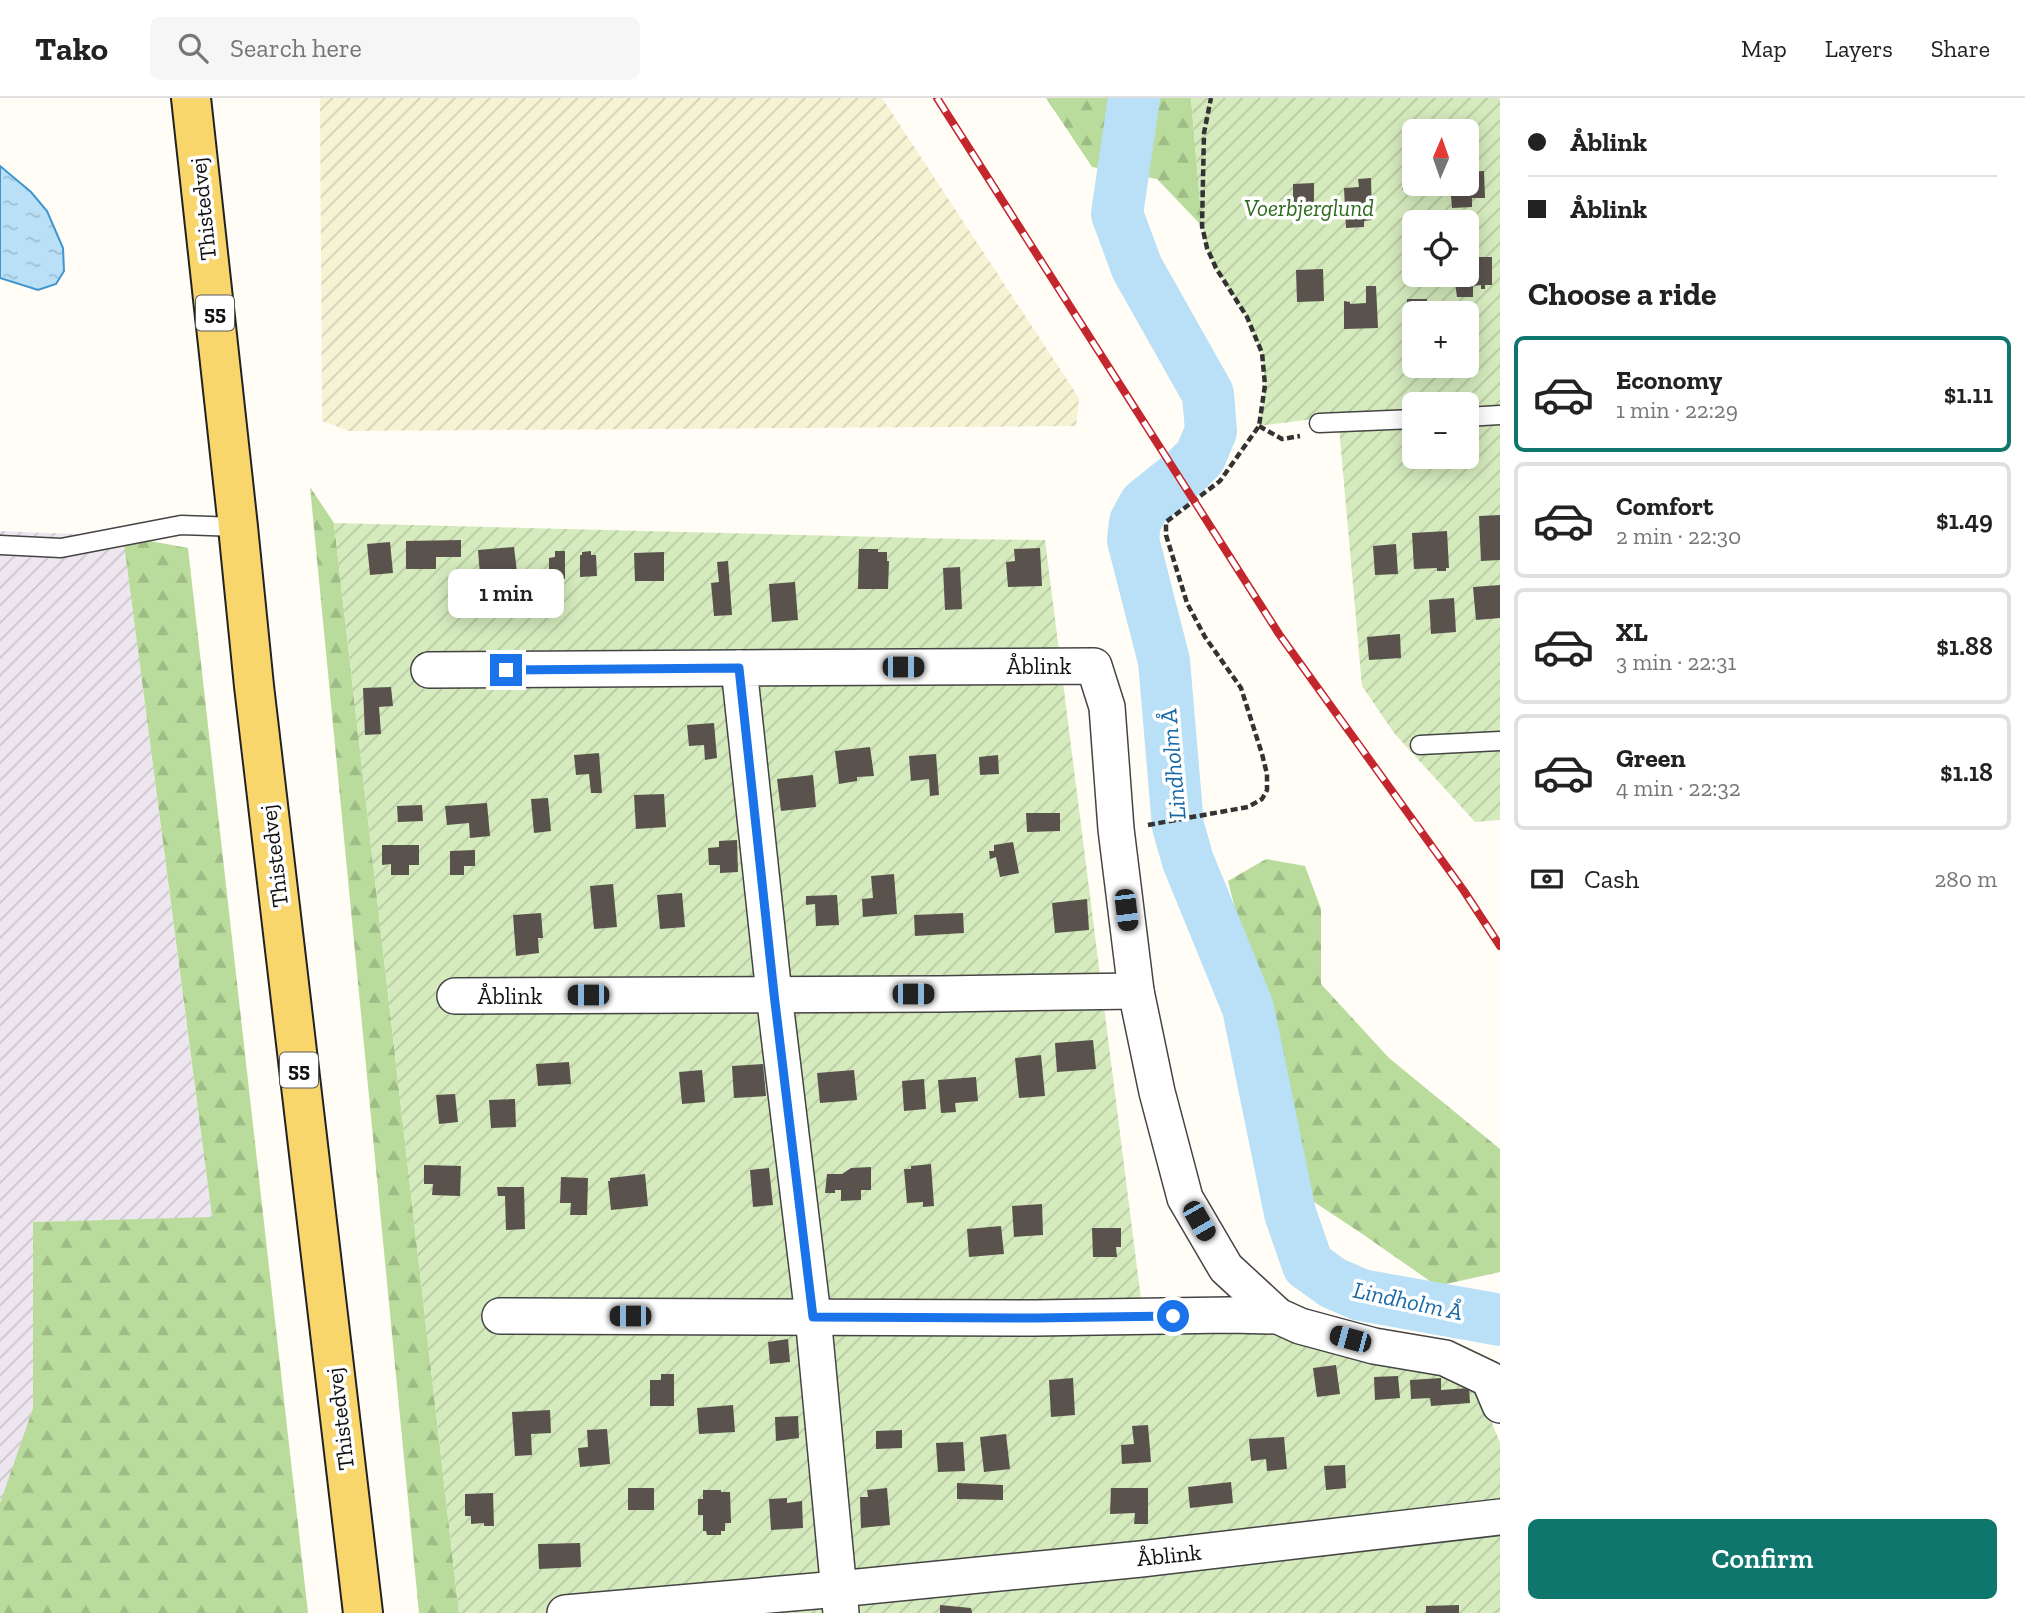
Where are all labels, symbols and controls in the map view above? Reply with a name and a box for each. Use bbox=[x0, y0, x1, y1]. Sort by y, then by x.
search box bbox=[150, 17, 640, 80]
text: Tako bbox=[35, 29, 108, 68]
icon: search bbox=[174, 29, 212, 67]
text: Search here bbox=[230, 32, 362, 64]
text: Map bbox=[1741, 34, 1787, 63]
text: Layers bbox=[1825, 34, 1893, 63]
text: Share bbox=[1931, 34, 1990, 63]
north arrow bbox=[1402, 119, 1479, 196]
map controls bbox=[1402, 119, 1479, 469]
text: Åblink bbox=[1570, 126, 1647, 158]
street label: Thistedvej bbox=[184, 156, 222, 262]
text: Åblink bbox=[1570, 193, 1647, 225]
park label: Voerbjerglund bbox=[1244, 194, 1374, 222]
button: locate bbox=[1402, 210, 1479, 287]
text: Choose a ride bbox=[1528, 275, 1716, 313]
road number: 55 bbox=[196, 296, 234, 330]
button: + bbox=[1402, 301, 1479, 378]
icon: car bbox=[1532, 363, 1595, 426]
text: Economy bbox=[1616, 364, 1722, 396]
text: $1.11 bbox=[1944, 378, 1993, 410]
button: − bbox=[1402, 392, 1479, 469]
text: 1 min · 22:29 bbox=[1616, 396, 1738, 424]
icon: car bbox=[1532, 489, 1595, 552]
text: Comfort bbox=[1616, 490, 1713, 522]
text: $1.49 bbox=[1936, 504, 1993, 536]
text: 2 min · 22:30 bbox=[1616, 522, 1741, 550]
callout: 1 min bbox=[448, 568, 564, 618]
text: 1 min bbox=[479, 579, 533, 607]
icon: car bbox=[1532, 615, 1595, 678]
text: XL bbox=[1616, 616, 1648, 648]
text: $1.88 bbox=[1936, 630, 1993, 662]
text: 3 min · 22:31 bbox=[1616, 648, 1736, 676]
street label: Åblink bbox=[1007, 652, 1071, 680]
route end bbox=[490, 654, 522, 686]
car bbox=[883, 657, 925, 678]
water label: Lindholm Å bbox=[1153, 707, 1192, 821]
icon: car bbox=[1532, 741, 1595, 804]
text: Green bbox=[1616, 742, 1686, 774]
text: $1.18 bbox=[1940, 756, 1993, 788]
text: 4 min · 22:32 bbox=[1616, 774, 1741, 802]
street label: Thistedvej bbox=[254, 803, 294, 909]
icon: cash bbox=[1528, 860, 1566, 898]
text: Cash bbox=[1584, 863, 1639, 895]
text: 280 m bbox=[1934, 865, 1997, 893]
car bbox=[1114, 888, 1139, 932]
street label: Åblink bbox=[478, 982, 542, 1010]
car bbox=[893, 984, 935, 1005]
car bbox=[568, 985, 610, 1006]
road number: 55 bbox=[280, 1052, 318, 1088]
car bbox=[1180, 1198, 1219, 1244]
water label: Lindholm Å bbox=[1351, 1275, 1466, 1326]
route start bbox=[1157, 1300, 1189, 1332]
car bbox=[610, 1306, 652, 1327]
car bbox=[1327, 1323, 1374, 1355]
street label: Thistedvej bbox=[320, 1366, 360, 1472]
button: Confirm bbox=[1528, 1519, 1997, 1599]
street label: Åblink bbox=[1135, 1538, 1203, 1572]

